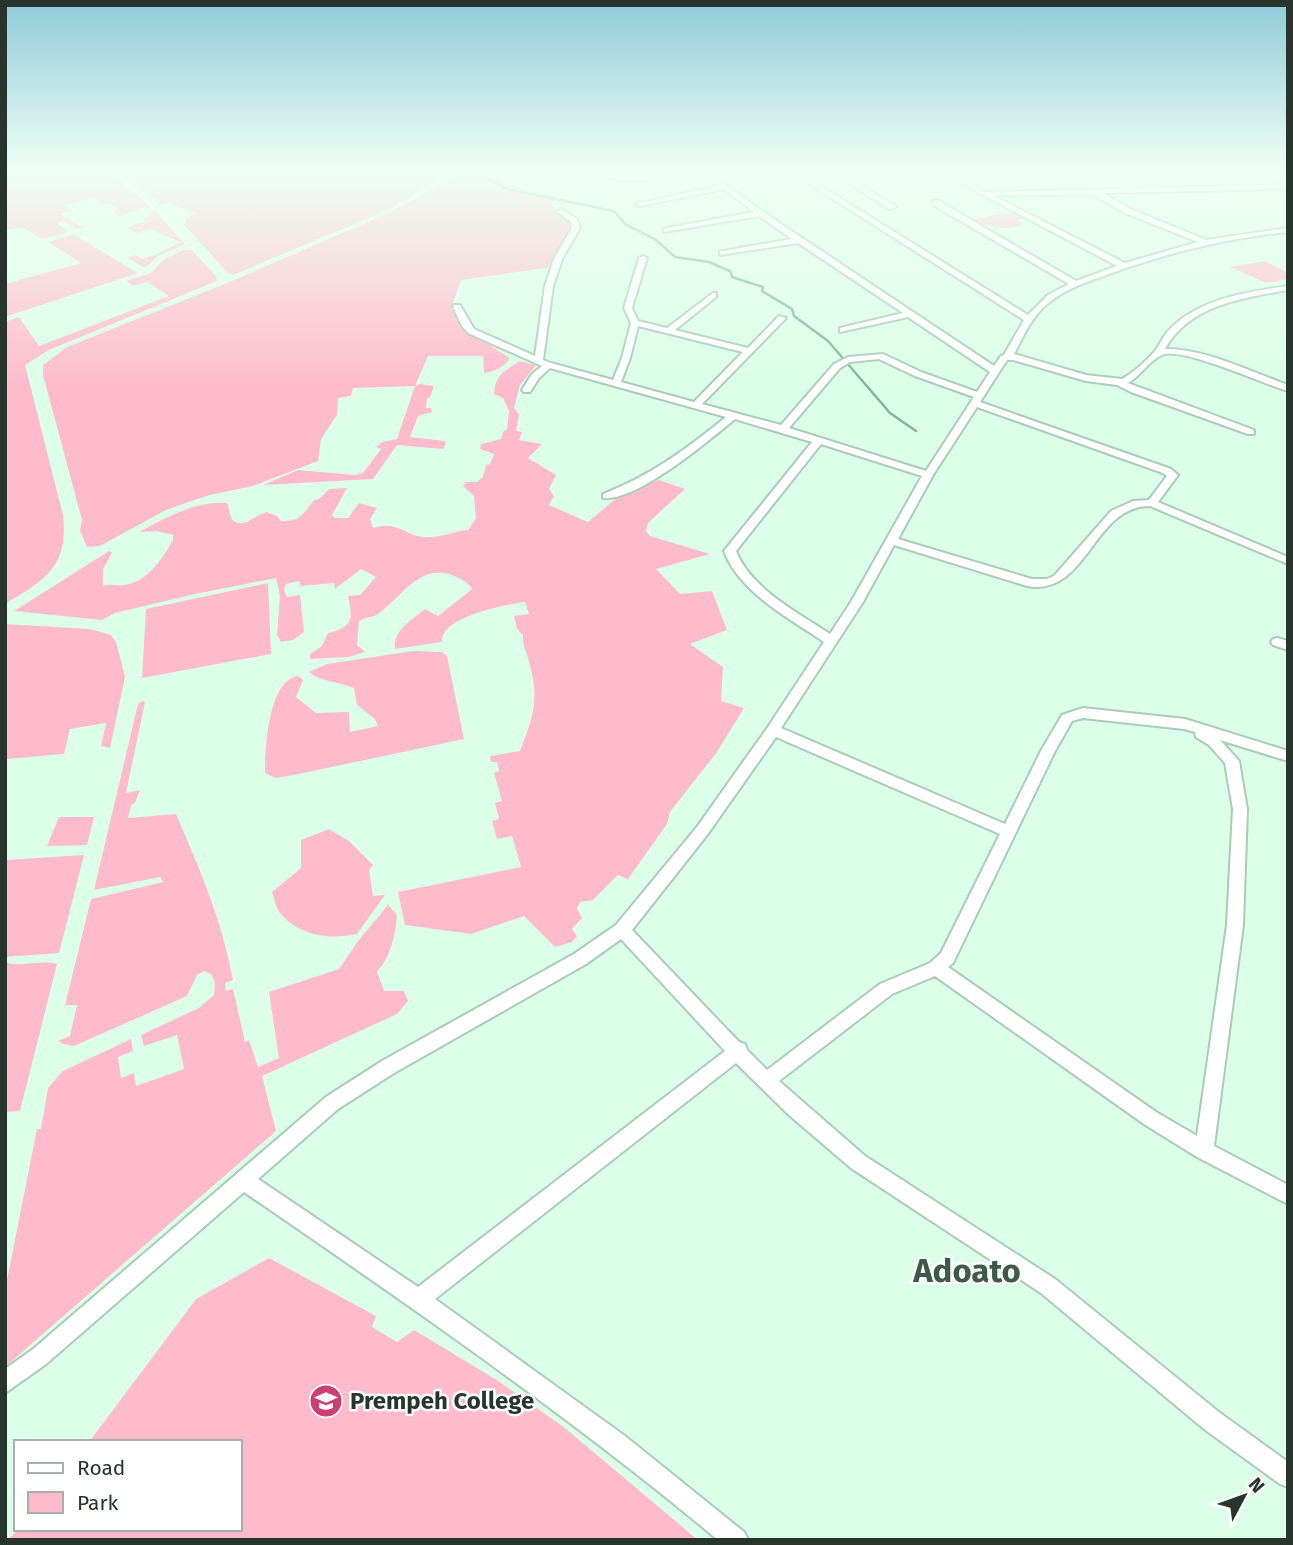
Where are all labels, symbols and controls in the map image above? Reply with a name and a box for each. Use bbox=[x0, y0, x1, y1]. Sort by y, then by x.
district label: Adoato bbox=[912, 1251, 1021, 1291]
school or university icon: Prempeh College bbox=[307, 1382, 345, 1420]
place label: Prempeh College bbox=[350, 1387, 534, 1415]
legend bbox=[14, 1440, 242, 1531]
text: Road bbox=[77, 1455, 125, 1481]
north arrow bbox=[1209, 1461, 1279, 1531]
text: N bbox=[1244, 1473, 1269, 1497]
text: Park bbox=[77, 1490, 119, 1516]

